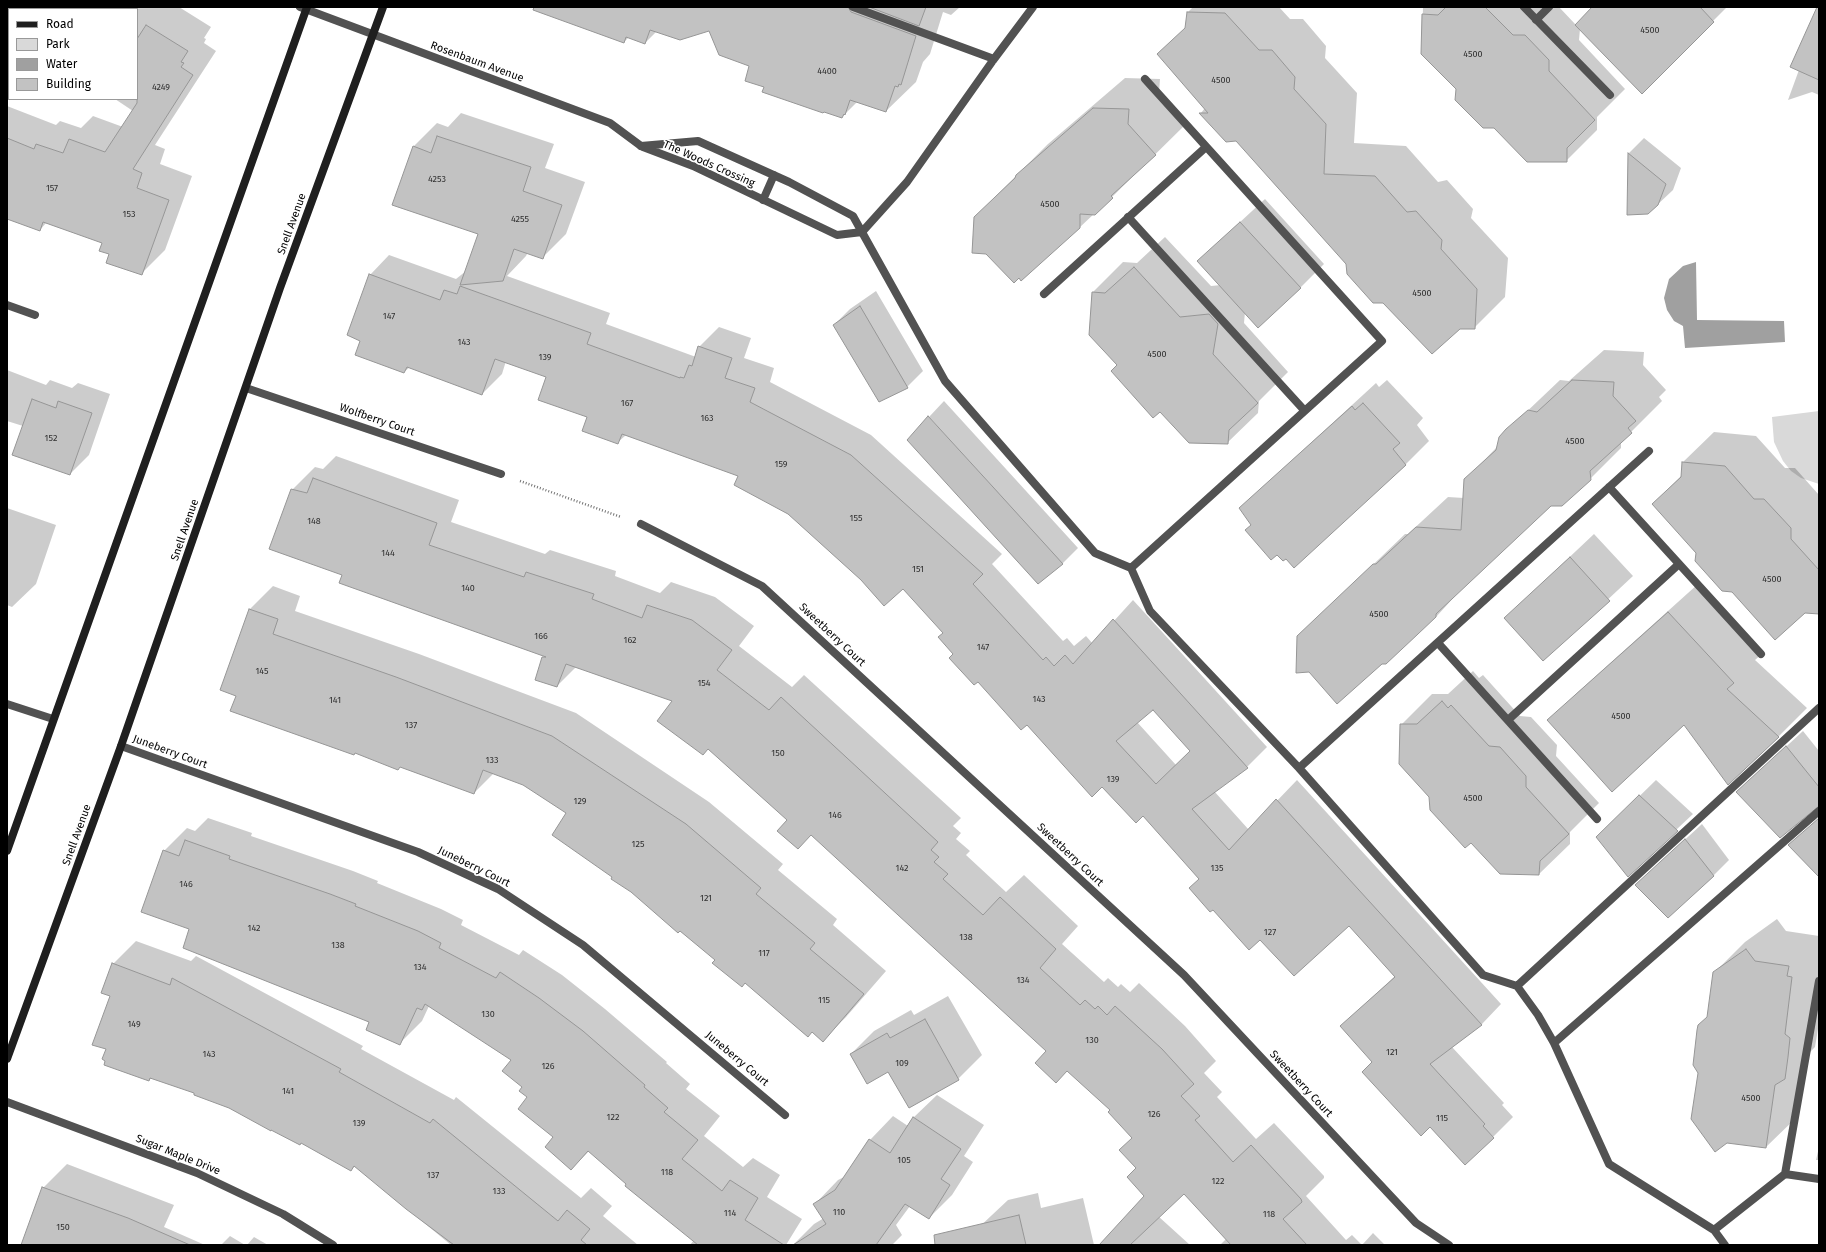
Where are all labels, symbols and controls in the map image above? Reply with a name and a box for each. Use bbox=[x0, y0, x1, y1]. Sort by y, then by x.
legend bbox=[8, 8, 138, 100]
text: Road bbox=[46, 17, 74, 31]
house number: 4500 bbox=[1640, 25, 1660, 35]
text: Park bbox=[46, 37, 70, 51]
street label: Rosenbaum Avenue bbox=[429, 39, 525, 85]
house number: 4500 bbox=[1463, 49, 1483, 59]
text: Water bbox=[46, 57, 77, 71]
house number: 4400 bbox=[817, 66, 837, 76]
house number: 4500 bbox=[1211, 75, 1231, 85]
text: Building bbox=[46, 77, 91, 91]
house number: 4249 bbox=[152, 82, 170, 92]
street label: The Woods Crossing bbox=[661, 138, 757, 190]
house number: 4253 bbox=[428, 174, 446, 184]
house number: 157 bbox=[46, 183, 58, 193]
street label: Snell Avenue bbox=[275, 192, 309, 256]
house number: 4500 bbox=[1040, 199, 1060, 209]
house number: 153 bbox=[123, 209, 135, 219]
house number: 4255 bbox=[511, 214, 529, 224]
house number: 4500 bbox=[1412, 288, 1432, 298]
house number: 147 bbox=[383, 311, 395, 321]
house number: 143 bbox=[457, 337, 471, 347]
house number: 4500 bbox=[1147, 349, 1167, 359]
house number: 139 bbox=[538, 352, 552, 362]
house number: 167 bbox=[621, 398, 633, 408]
street label: Wolfberry Court bbox=[338, 401, 416, 439]
house number: 163 bbox=[700, 413, 714, 423]
house number: 152 bbox=[45, 433, 57, 443]
house number: 4500 bbox=[1565, 436, 1585, 446]
house number: 159 bbox=[775, 459, 787, 469]
street label: Snell Avenue bbox=[168, 497, 202, 563]
house number: 155 bbox=[850, 513, 862, 523]
house number: 148 bbox=[307, 516, 321, 526]
house number: 144 bbox=[381, 548, 395, 558]
house number: 151 bbox=[912, 564, 924, 574]
house number: 4500 bbox=[1762, 574, 1782, 584]
house number: 140 bbox=[461, 583, 475, 593]
street label: Sweetberry Court bbox=[796, 601, 868, 669]
house number: 4500 bbox=[1369, 609, 1389, 619]
house number: 166 bbox=[534, 631, 548, 641]
house number: 162 bbox=[623, 635, 637, 645]
house number: 147 bbox=[977, 642, 989, 652]
house number: 145 bbox=[255, 666, 269, 676]
house number: 154 bbox=[697, 678, 711, 688]
house number: 143 bbox=[1032, 694, 1046, 704]
house number: 141 bbox=[329, 695, 341, 705]
house number: 4500 bbox=[1611, 711, 1631, 721]
house number: 137 bbox=[405, 720, 417, 730]
street label: Juneberry Court bbox=[131, 732, 209, 772]
house number: 150 bbox=[771, 748, 785, 758]
house number: 133 bbox=[486, 755, 498, 765]
house number: 139 bbox=[1106, 774, 1120, 784]
house number: 4500 bbox=[1463, 793, 1483, 803]
house number: 129 bbox=[574, 796, 586, 806]
street label: Snell Avenue bbox=[60, 803, 94, 867]
house number: 146 bbox=[828, 810, 842, 820]
street label: Sweetberry Court bbox=[1034, 821, 1106, 889]
house number: 125 bbox=[632, 839, 644, 849]
street label: Juneberry Court bbox=[436, 844, 512, 890]
house number: 142 bbox=[896, 863, 908, 873]
house number: 135 bbox=[1211, 863, 1223, 873]
house number: 146 bbox=[179, 879, 193, 889]
house number: 121 bbox=[700, 893, 712, 903]
house number: 142 bbox=[248, 923, 260, 933]
house number: 127 bbox=[1264, 927, 1276, 937]
house number: 138 bbox=[959, 932, 973, 942]
house number: 138 bbox=[331, 940, 345, 950]
house number: 117 bbox=[758, 948, 770, 958]
house number: 134 bbox=[413, 962, 427, 972]
house number: 134 bbox=[1016, 975, 1030, 985]
house number: 115 bbox=[818, 995, 830, 1005]
house number: 130 bbox=[481, 1009, 495, 1019]
house number: 149 bbox=[127, 1019, 141, 1029]
street label: Juneberry Court bbox=[703, 1029, 771, 1089]
house number: 130 bbox=[1085, 1035, 1099, 1045]
house number: 121 bbox=[1386, 1047, 1398, 1057]
street label: Sweetberry Court bbox=[1267, 1048, 1335, 1120]
house number: 143 bbox=[202, 1049, 216, 1059]
house number: 109 bbox=[895, 1058, 909, 1068]
house number: 126 bbox=[541, 1061, 555, 1071]
house number: 141 bbox=[282, 1086, 294, 1096]
house number: 4500 bbox=[1741, 1093, 1761, 1103]
house number: 126 bbox=[1147, 1109, 1161, 1119]
house number: 122 bbox=[607, 1112, 619, 1122]
house number: 115 bbox=[1436, 1113, 1448, 1123]
house number: 139 bbox=[352, 1118, 366, 1128]
street label: Sugar Maple Drive bbox=[134, 1132, 222, 1178]
house number: 105 bbox=[897, 1155, 911, 1165]
house number: 118 bbox=[661, 1167, 673, 1177]
house number: 137 bbox=[427, 1170, 439, 1180]
house number: 122 bbox=[1212, 1176, 1224, 1186]
house number: 133 bbox=[493, 1186, 505, 1196]
house number: 110 bbox=[833, 1207, 845, 1217]
house number: 114 bbox=[724, 1208, 736, 1218]
house number: 118 bbox=[1263, 1209, 1275, 1219]
house number: 150 bbox=[56, 1222, 70, 1232]

